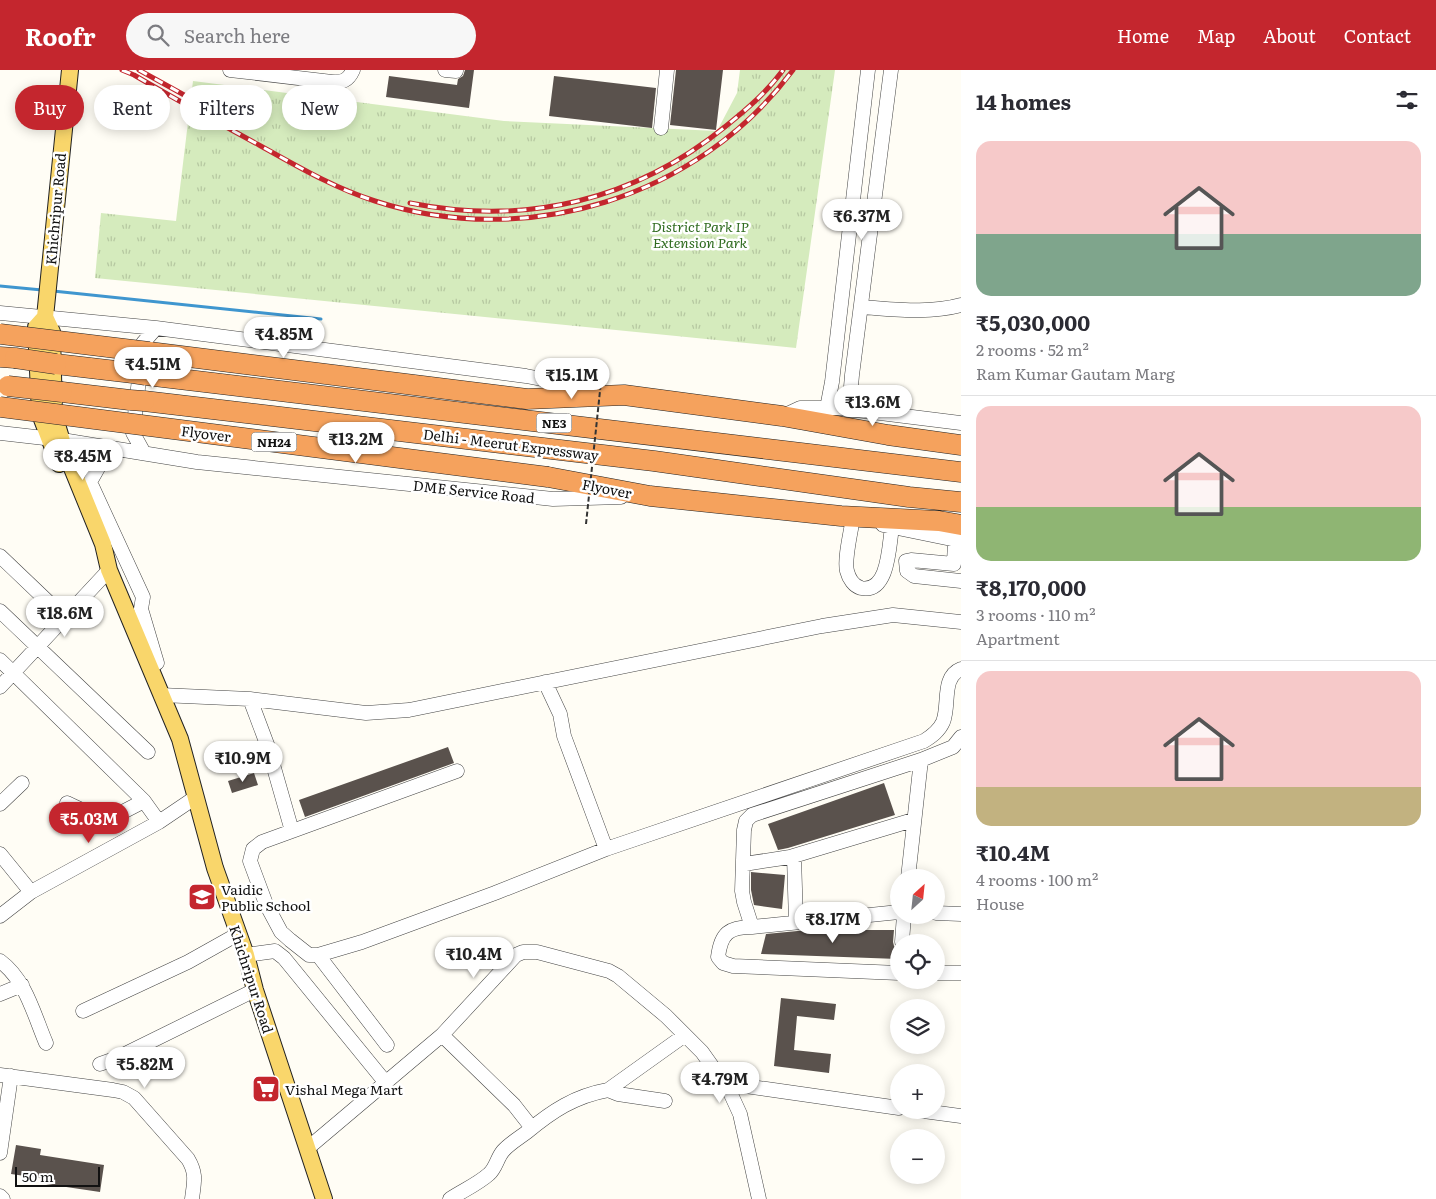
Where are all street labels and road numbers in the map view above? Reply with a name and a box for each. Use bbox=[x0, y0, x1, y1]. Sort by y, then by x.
street label: Khichripur Road bbox=[40, 152, 70, 266]
road number: NE3 bbox=[536, 413, 572, 432]
street label: Flyover bbox=[180, 420, 232, 446]
street label: Delhi - Meerut Expressway bbox=[422, 423, 601, 465]
road number: NH24 bbox=[252, 432, 296, 452]
street label: Flyover bbox=[581, 473, 634, 503]
street label: DME Service Road bbox=[412, 475, 536, 507]
street label: Khichripur Road bbox=[225, 922, 279, 1036]

